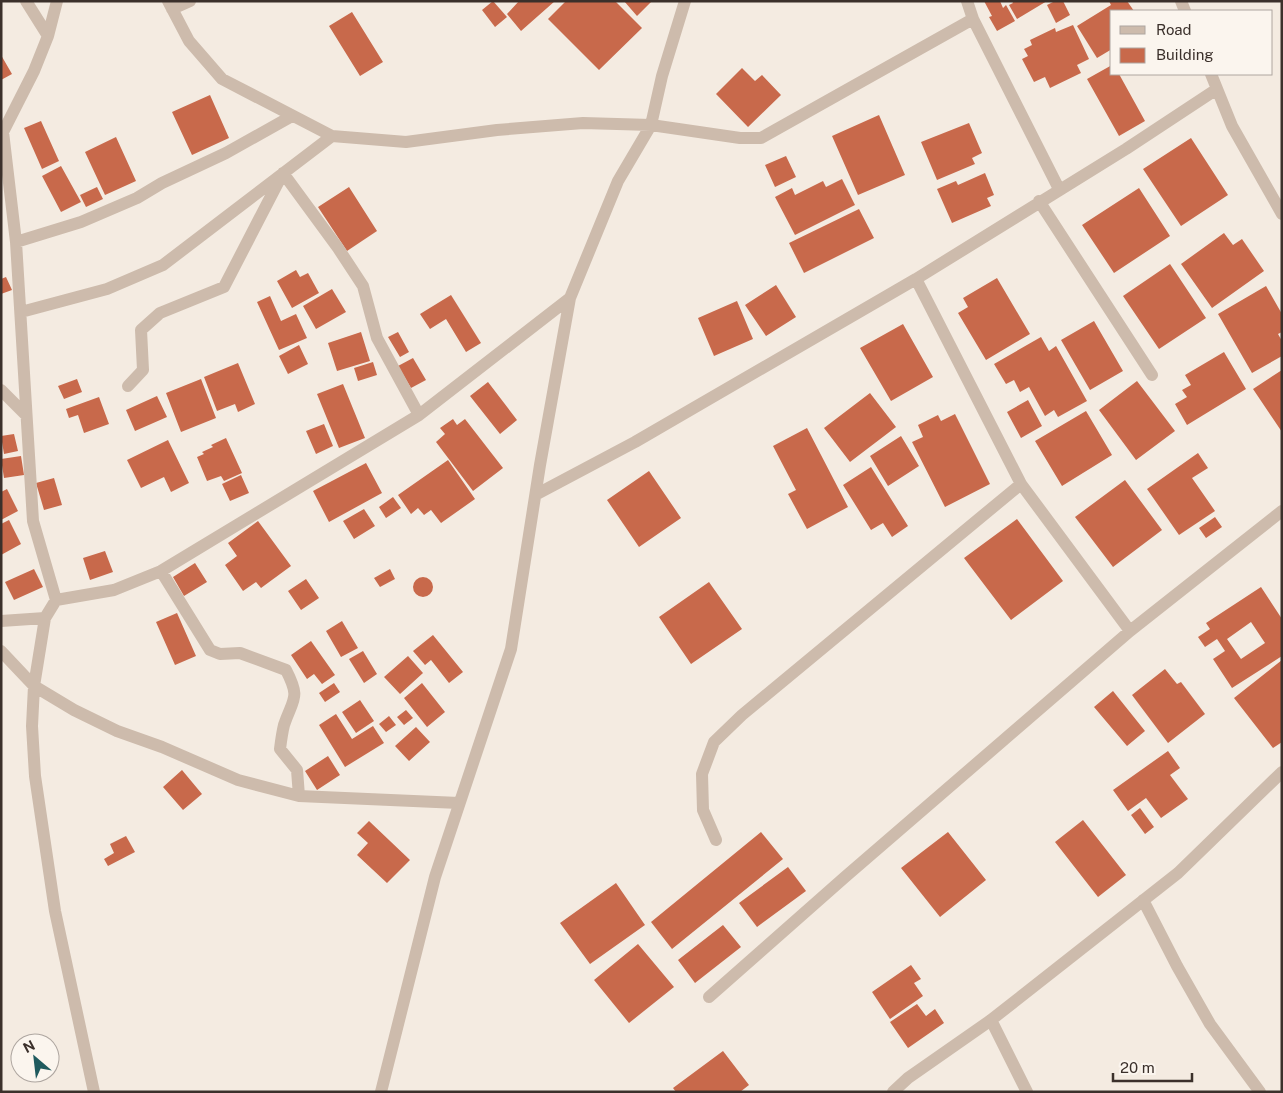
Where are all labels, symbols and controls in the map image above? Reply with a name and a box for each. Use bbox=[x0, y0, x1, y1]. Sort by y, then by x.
legend bbox=[1110, 10, 1273, 75]
text: Road bbox=[1156, 21, 1192, 38]
text: Building bbox=[1156, 46, 1214, 63]
north arrow bbox=[10, 1033, 60, 1083]
text: N bbox=[20, 1037, 37, 1056]
scale bar bbox=[1113, 1050, 1192, 1082]
text: 20 m bbox=[1120, 1059, 1155, 1076]

